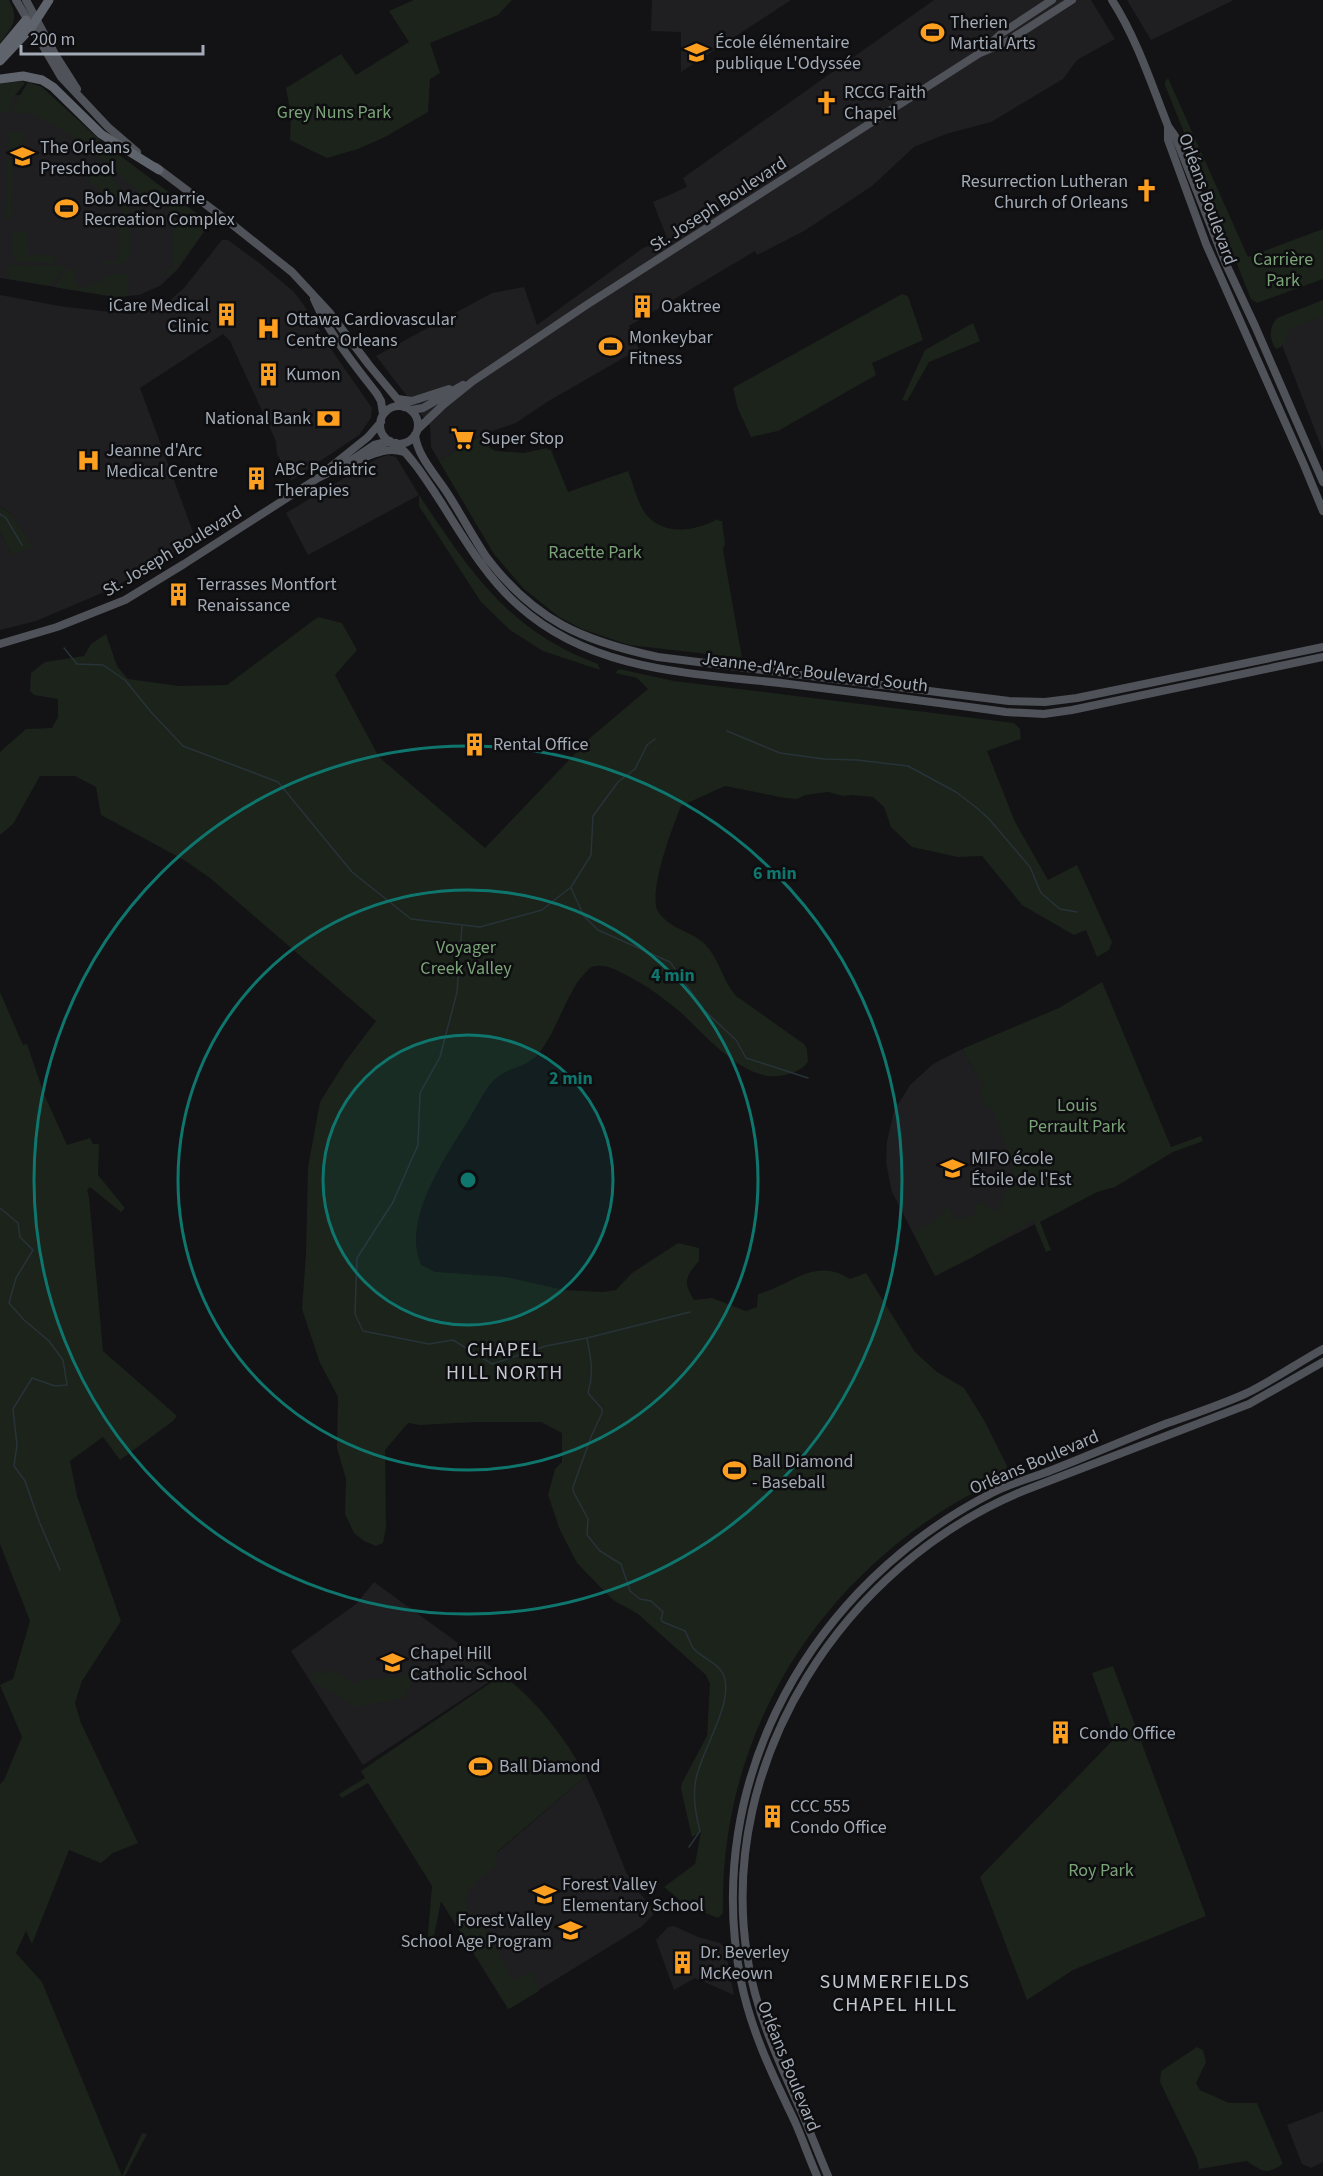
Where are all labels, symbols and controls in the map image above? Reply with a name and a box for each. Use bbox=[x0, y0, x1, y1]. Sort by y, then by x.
place label: Therien Martial Arts bbox=[950, 10, 1036, 56]
scale bar bbox=[21, 18, 202, 56]
sports icon: Therien Martial Arts bbox=[919, 19, 945, 45]
text: 200 m bbox=[30, 27, 75, 52]
place label: École élémentaire publique L'Odyssée bbox=[715, 30, 861, 76]
school or university icon: École élémentaire publique L'Odyssée bbox=[684, 39, 710, 65]
place label: RCCG Faith Chapel bbox=[844, 80, 926, 126]
church icon: RCCG Faith Chapel bbox=[813, 89, 839, 115]
park label: Grey Nuns Park bbox=[277, 100, 391, 125]
street label: Orléans Boulevard bbox=[1172, 130, 1243, 268]
place label: The Orleans Preschool bbox=[40, 135, 130, 181]
school or university icon: The Orleans Preschool bbox=[9, 144, 35, 170]
street label: St. Joseph Boulevard bbox=[645, 151, 792, 258]
place label: Resurrection Lutheran Church of Orleans bbox=[961, 169, 1128, 215]
church icon: Resurrection Lutheran Church of Orleans bbox=[1133, 178, 1159, 204]
place label: Bob MacQuarrie Recreation Complex bbox=[84, 186, 235, 232]
sports icon: Bob MacQuarrie Recreation Complex bbox=[53, 195, 79, 221]
park label: Carrière Park bbox=[1253, 247, 1313, 293]
place label: iCare Medical Clinic bbox=[109, 293, 209, 339]
building icon: Oaktree bbox=[630, 293, 656, 319]
place label: Oaktree bbox=[661, 294, 721, 319]
building icon: iCare Medical Clinic bbox=[214, 302, 240, 328]
place label: Ottawa Cardiovascular Centre Orleans bbox=[286, 307, 457, 353]
hospital icon: Ottawa Cardiovascular Centre Orleans bbox=[255, 316, 281, 342]
place label: Monkeybar Fitness bbox=[629, 325, 713, 371]
sports icon: Monkeybar Fitness bbox=[598, 334, 624, 360]
building icon: Kumon bbox=[255, 361, 281, 387]
place label: Kumon bbox=[286, 362, 341, 387]
bank icon: National Bank bbox=[316, 405, 342, 431]
place label: National Bank bbox=[205, 406, 311, 431]
supermarket icon: Super Stop bbox=[450, 425, 476, 451]
place label: Super Stop bbox=[481, 426, 564, 451]
place label: Jeanne d'Arc Medical Centre bbox=[106, 438, 218, 484]
hospital icon: Jeanne d'Arc Medical Centre bbox=[75, 447, 101, 473]
place label: ABC Pediatric Therapies bbox=[275, 457, 376, 503]
building icon: ABC Pediatric Therapies bbox=[244, 466, 270, 492]
street label: St. Joseph Boulevard bbox=[98, 500, 247, 603]
park label: Racette Park bbox=[548, 540, 642, 565]
place label: Terrasses Montfort Renaissance bbox=[197, 572, 336, 618]
building icon: Terrasses Montfort Renaissance bbox=[166, 581, 192, 607]
street label: Jeanne-d'Arc Boulevard South bbox=[701, 646, 929, 699]
building icon: Rental Office bbox=[462, 731, 488, 757]
place label: Rental Office bbox=[493, 732, 588, 757]
text: 6 min bbox=[753, 861, 797, 886]
park label: Voyager Creek Valley bbox=[420, 935, 512, 981]
text: 4 min bbox=[651, 963, 695, 988]
text: 2 min bbox=[549, 1066, 593, 1091]
park label: Louis Perrault Park bbox=[1028, 1093, 1126, 1139]
place label: MIFO école Étoile de l'Est bbox=[971, 1146, 1072, 1192]
school or university icon: MIFO école Étoile de l'Est bbox=[940, 1155, 966, 1181]
centre of rings bbox=[458, 1170, 478, 1190]
district label: CHAPEL HILL NORTH bbox=[446, 1336, 564, 1387]
street label: Orléans Boulevard bbox=[966, 1424, 1103, 1501]
place label: Ball Diamond - Baseball bbox=[752, 1449, 854, 1495]
sports icon: Ball Diamond - Baseball bbox=[721, 1458, 747, 1484]
place label: Chapel Hill Catholic School bbox=[410, 1641, 527, 1687]
school or university icon: Chapel Hill Catholic School bbox=[379, 1650, 405, 1676]
building icon: Condo Office bbox=[1048, 1720, 1074, 1746]
place label: Condo Office bbox=[1079, 1721, 1176, 1746]
sports icon: Ball Diamond bbox=[468, 1753, 494, 1779]
place label: Ball Diamond bbox=[499, 1754, 601, 1779]
place label: CCC 555 Condo Office bbox=[790, 1794, 887, 1840]
building icon: CCC 555 Condo Office bbox=[759, 1803, 785, 1829]
park label: Roy Park bbox=[1068, 1858, 1134, 1883]
place label: Forest Valley Elementary School bbox=[562, 1872, 704, 1918]
school or university icon: Forest Valley Elementary School bbox=[531, 1881, 557, 1907]
place label: Forest Valley School Age Program bbox=[401, 1908, 553, 1954]
school or university icon: Forest Valley School Age Program bbox=[557, 1917, 583, 1943]
place label: Dr. Beverley McKeown bbox=[700, 1940, 790, 1986]
building icon: Dr. Beverley McKeown bbox=[669, 1949, 695, 1975]
district label: SUMMERFIELDS CHAPEL HILL bbox=[820, 1968, 970, 2019]
street label: Orléans Boulevard bbox=[751, 1997, 826, 2135]

